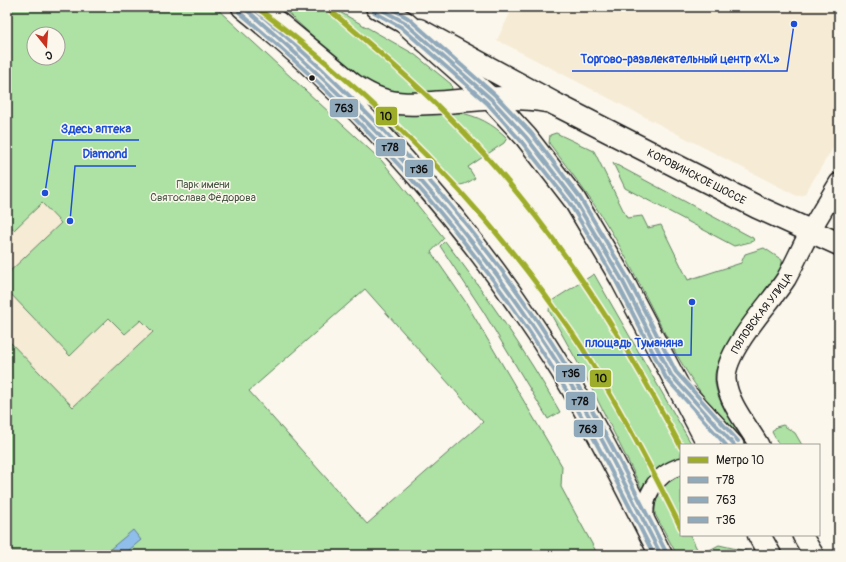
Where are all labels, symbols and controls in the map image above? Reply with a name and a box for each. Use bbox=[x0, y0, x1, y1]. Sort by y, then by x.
north arrow bbox=[26, 26, 66, 66]
callout: Торгово-развлекательный центр «XL» bbox=[572, 47, 787, 71]
text: С bbox=[43, 48, 54, 62]
text: Торгово-развлекательный центр «XL» bbox=[580, 52, 780, 67]
unlabelled marker bbox=[307, 73, 317, 83]
line badge: 763 bbox=[329, 98, 359, 118]
text: 763 bbox=[335, 102, 353, 115]
line badge: 10 bbox=[375, 106, 398, 126]
text: 10 bbox=[380, 110, 392, 123]
callout: Здесь аптека bbox=[53, 116, 139, 140]
text: Здесь аптека bbox=[61, 122, 131, 137]
line badge: т78 bbox=[375, 138, 406, 157]
text: т78 bbox=[382, 141, 399, 154]
callout: Diamond bbox=[75, 142, 136, 166]
street label: КОРОВИНСКОЕ ШОССЕ bbox=[645, 146, 748, 207]
text: Diamond bbox=[83, 147, 128, 162]
line badge: т36 bbox=[404, 159, 434, 178]
text: т36 bbox=[410, 163, 429, 176]
park label: Парк имени Святослава Фёдорова bbox=[150, 178, 256, 204]
street label: ПЯЛОВСКАЯ УЛИЦА bbox=[729, 270, 795, 356]
callout: площадь Туманяна bbox=[577, 331, 691, 355]
text: площадь Туманяна bbox=[585, 336, 683, 351]
line badge: т36 bbox=[555, 364, 586, 383]
text: т36 bbox=[562, 367, 581, 380]
line badge: 10 bbox=[589, 369, 612, 388]
text: 10 bbox=[595, 372, 607, 385]
line badge: т78 bbox=[565, 391, 596, 411]
text: т78 bbox=[572, 395, 589, 408]
line badge: 763 bbox=[573, 419, 604, 438]
text: 763 bbox=[579, 423, 597, 436]
legend bbox=[680, 444, 820, 536]
text: Метро 10 bbox=[716, 453, 764, 468]
text: т78 bbox=[716, 473, 734, 488]
text: 763 bbox=[716, 493, 736, 508]
text: т36 bbox=[716, 513, 736, 528]

